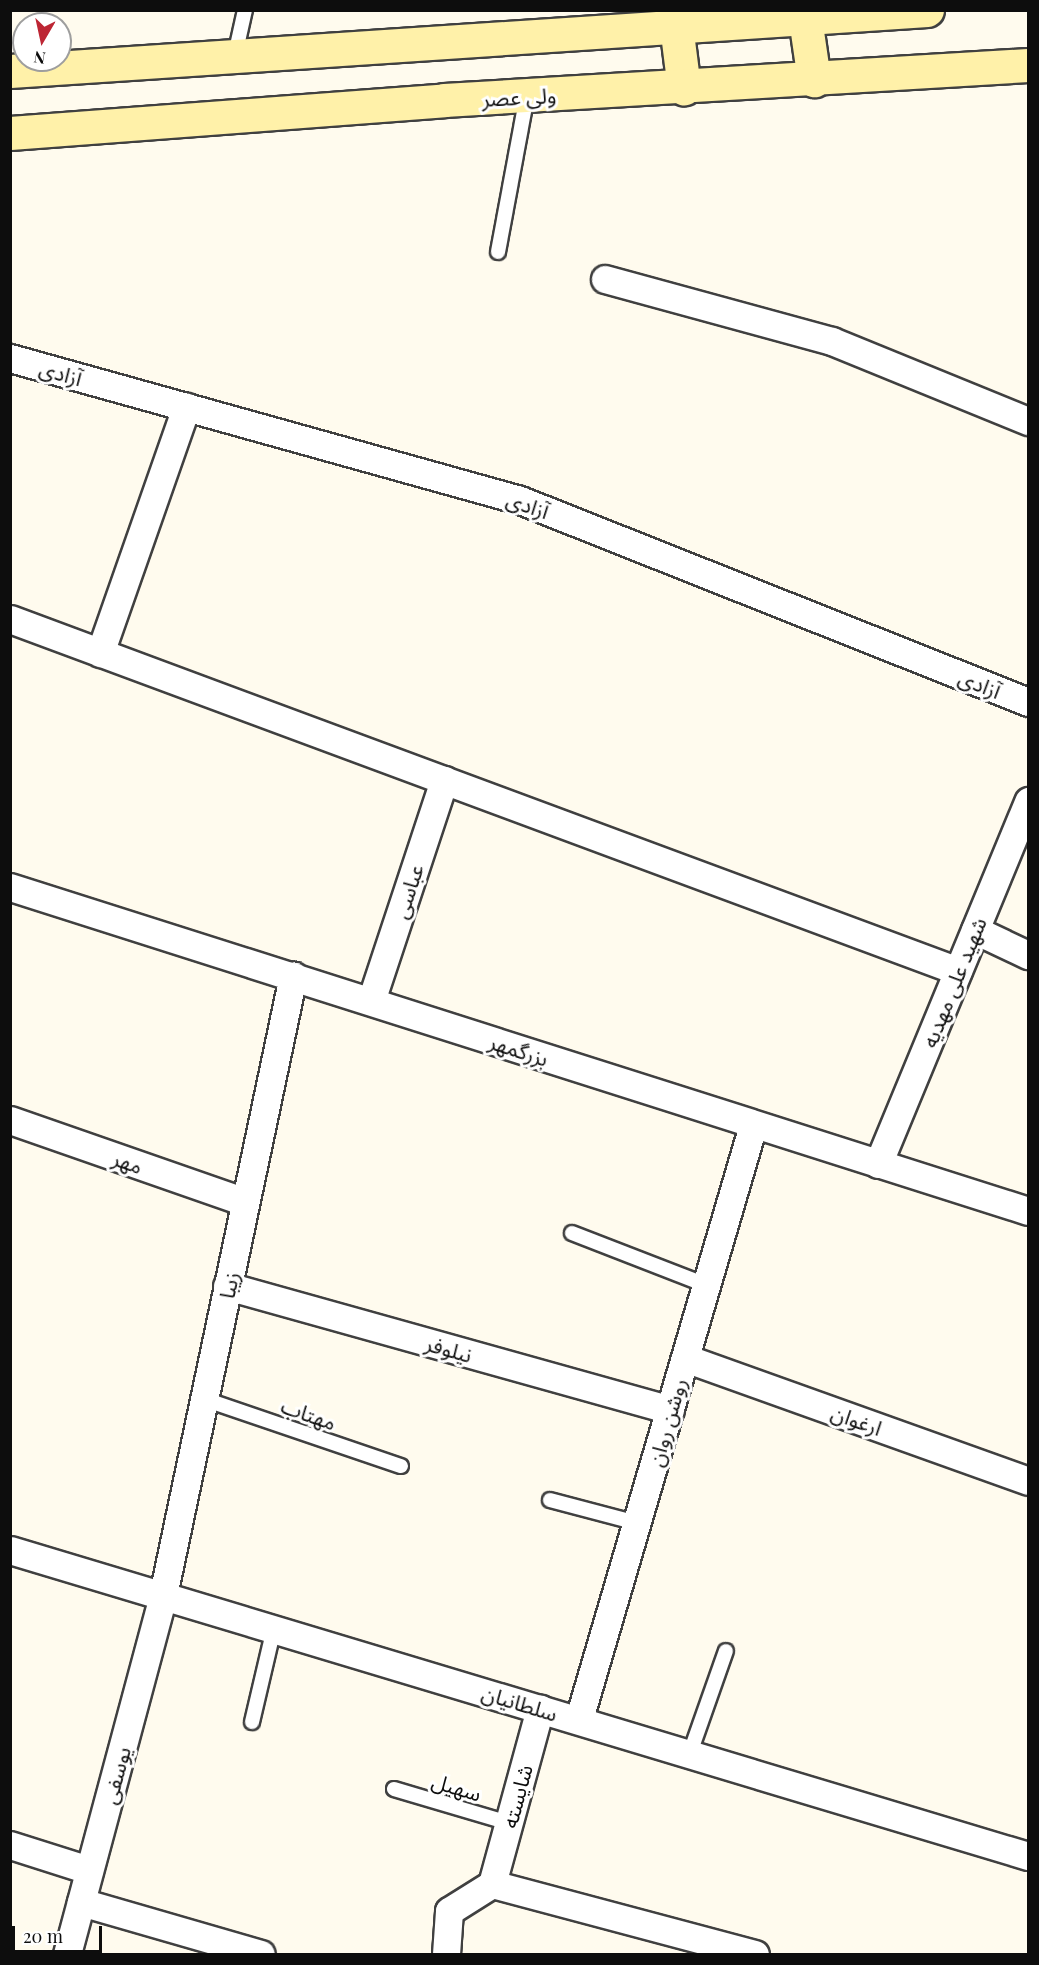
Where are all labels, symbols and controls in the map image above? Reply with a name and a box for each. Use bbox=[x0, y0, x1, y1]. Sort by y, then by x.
north arrow bbox=[12, 12, 72, 72]
text: N bbox=[32, 47, 47, 70]
street label: ولی عصر bbox=[481, 81, 557, 111]
street label: آزادی bbox=[37, 354, 85, 390]
street label: آزادی bbox=[504, 485, 552, 523]
street label: آزادی bbox=[955, 663, 1005, 703]
street label: عباسی bbox=[386, 861, 428, 921]
street label: شهید علی مهدیه bbox=[915, 913, 991, 1051]
street label: بزرگمهر bbox=[486, 1028, 552, 1070]
street label: مهر bbox=[110, 1144, 146, 1178]
street label: زیبا bbox=[213, 1269, 243, 1301]
street label: نیلوفر bbox=[423, 1329, 475, 1367]
street label: روشن روان bbox=[641, 1375, 691, 1469]
street label: مهتاب bbox=[278, 1392, 340, 1434]
street label: ارغوان bbox=[828, 1398, 886, 1440]
street label: سلطانیان bbox=[479, 1679, 561, 1725]
street label: یوسفی bbox=[95, 1743, 135, 1807]
street label: شایسته bbox=[495, 1761, 537, 1831]
street label: سهیل bbox=[429, 1767, 485, 1805]
scale bar bbox=[15, 1914, 105, 1952]
text: 20 m bbox=[23, 1924, 63, 1948]

